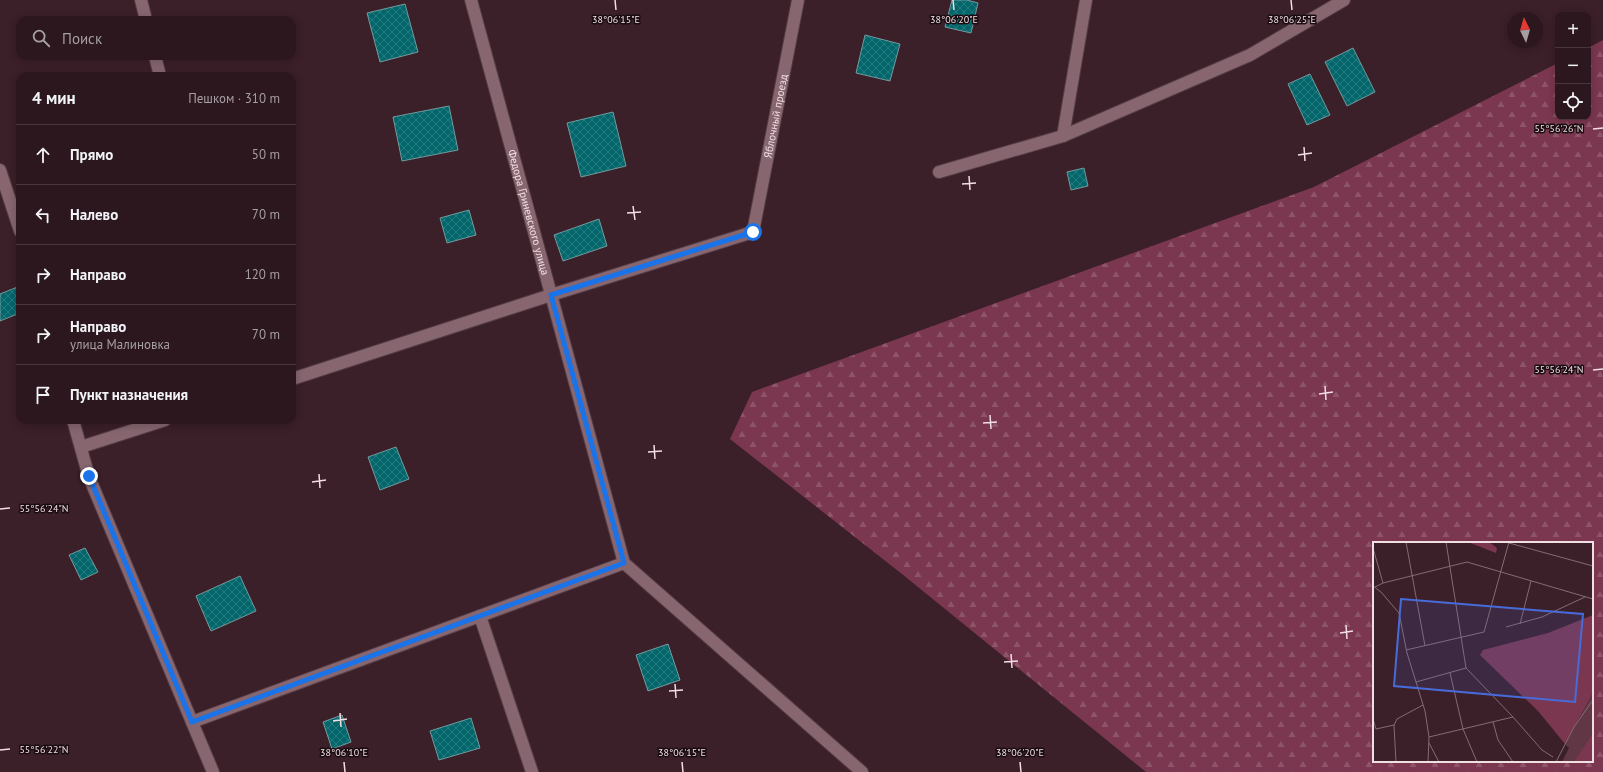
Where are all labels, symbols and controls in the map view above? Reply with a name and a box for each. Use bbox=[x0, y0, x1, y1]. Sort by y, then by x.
north arrow bbox=[1507, 12, 1543, 48]
map controls bbox=[1555, 12, 1591, 120]
button: + bbox=[1555, 12, 1591, 48]
text: 38°06'15"E bbox=[592, 13, 640, 26]
text: 38°06'20"E bbox=[930, 13, 978, 26]
text: 38°06'25"E bbox=[1268, 13, 1316, 26]
search box bbox=[16, 16, 296, 60]
icon: search bbox=[30, 27, 52, 49]
text: Поиск bbox=[62, 29, 102, 48]
button: − bbox=[1555, 48, 1591, 84]
street label: Яблочный проезд bbox=[761, 73, 790, 159]
button: locate bbox=[1555, 84, 1591, 120]
text: 4 мин bbox=[32, 87, 76, 109]
text: Пешком · 310 m bbox=[188, 90, 280, 107]
text: 55°56'26"N bbox=[1534, 122, 1584, 135]
icon: ahead bbox=[32, 144, 54, 166]
text: Прямо bbox=[70, 145, 113, 164]
text: 50 m bbox=[252, 146, 280, 163]
street label: Федора Гриневского улица bbox=[505, 148, 552, 277]
icon: left bbox=[32, 204, 54, 226]
text: Налево bbox=[70, 205, 118, 224]
text: 70 m bbox=[252, 206, 280, 223]
route start bbox=[744, 223, 762, 241]
icon: right bbox=[32, 264, 54, 286]
text: Направо bbox=[70, 265, 126, 284]
text: 120 m bbox=[245, 266, 280, 283]
text: Направо bbox=[70, 317, 126, 336]
icon: right bbox=[32, 324, 54, 346]
text: 70 m bbox=[252, 326, 280, 343]
text: улица Малиновка bbox=[70, 336, 170, 353]
text: 55°56'24"N bbox=[1534, 363, 1584, 376]
icon: arrive bbox=[32, 384, 54, 406]
text: Пункт назначения bbox=[70, 385, 188, 404]
route end bbox=[80, 467, 98, 485]
text: 55°56'24"N bbox=[19, 502, 69, 515]
inset map bbox=[1373, 542, 1593, 762]
text: 55°56'22"N bbox=[19, 743, 69, 756]
text: 38°06'10"E bbox=[320, 746, 368, 759]
text: 38°06'15"E bbox=[658, 746, 706, 759]
text: 38°06'20"E bbox=[996, 746, 1044, 759]

